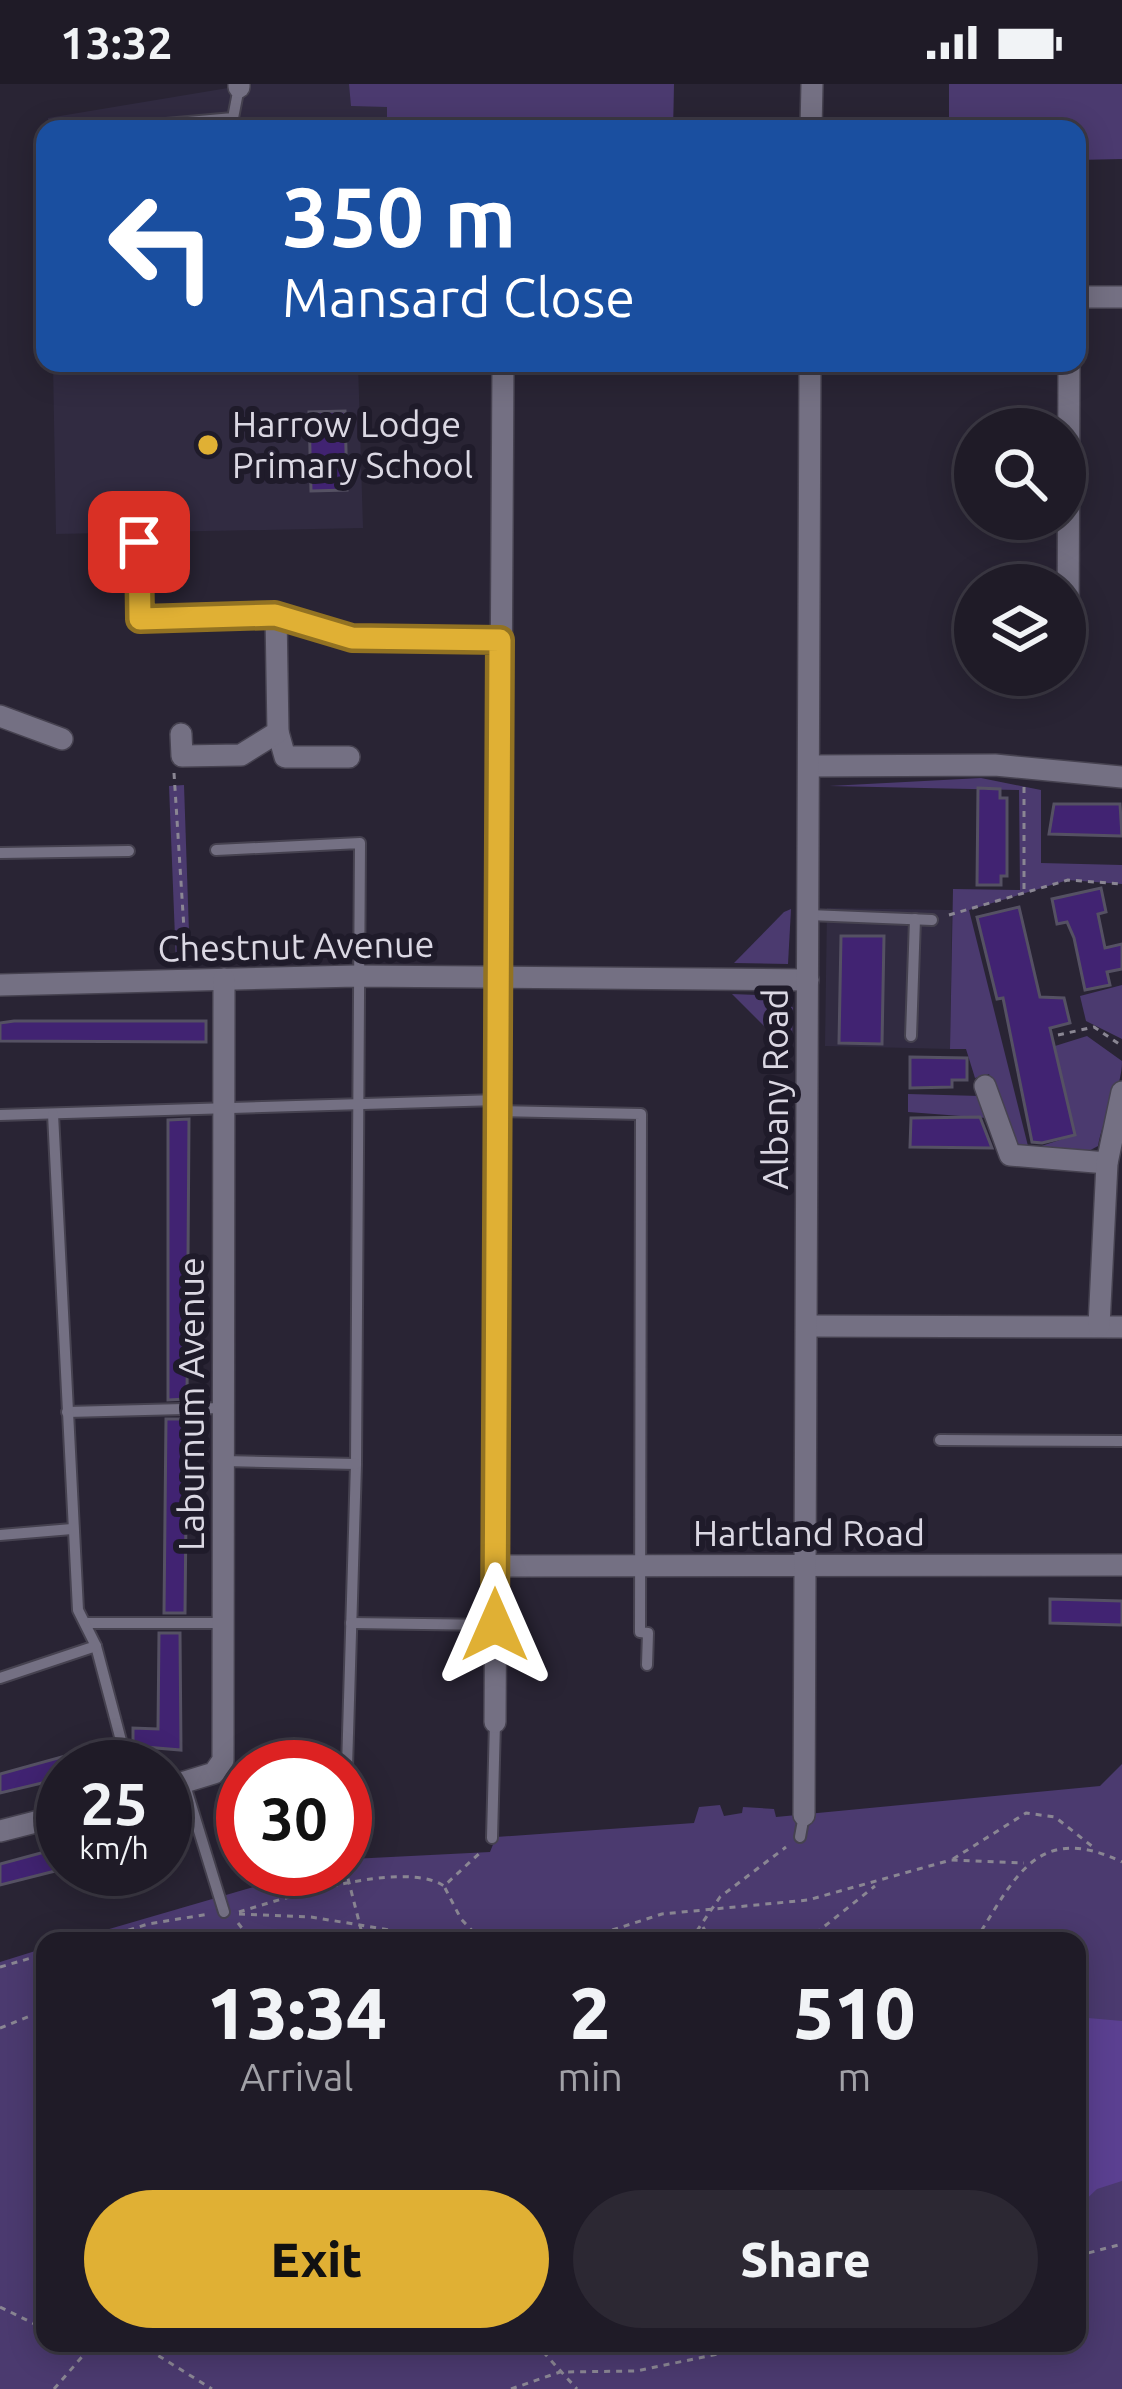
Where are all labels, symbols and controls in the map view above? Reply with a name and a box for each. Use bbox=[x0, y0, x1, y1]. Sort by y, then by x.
text: 13:32 bbox=[60, 17, 173, 68]
icon: left bbox=[84, 168, 240, 324]
text: 350 m bbox=[282, 169, 516, 263]
text: Mansard Close bbox=[282, 267, 635, 327]
place label: Harrow Lodge Primary School bbox=[232, 403, 473, 485]
map controls bbox=[954, 408, 1086, 696]
button: search bbox=[954, 408, 1086, 540]
marker: Harrow Lodge Primary School bbox=[195, 432, 221, 458]
pin bbox=[88, 491, 190, 593]
icon: arrive bbox=[106, 509, 172, 575]
button: layers bbox=[954, 564, 1086, 696]
street label: Chestnut Avenue bbox=[157, 923, 435, 968]
street label: Albany Road bbox=[754, 988, 795, 1190]
street label: Laburnum Avenue bbox=[170, 1257, 211, 1551]
street label: Hartland Road bbox=[693, 1512, 925, 1553]
position arrow bbox=[432, 1562, 558, 1688]
speed limit sign: 30 bbox=[216, 1740, 372, 1896]
text: 25 bbox=[80, 1769, 148, 1836]
text: km/h bbox=[79, 1831, 149, 1865]
text: 13:34 bbox=[207, 1972, 387, 2053]
text: 2 bbox=[570, 1972, 610, 2053]
text: 510 bbox=[793, 1972, 915, 2053]
text: Arrival bbox=[240, 2055, 354, 2098]
text: min bbox=[557, 2055, 623, 2098]
text: m bbox=[838, 2055, 871, 2098]
button: Exit bbox=[84, 2190, 549, 2328]
button: Share bbox=[573, 2190, 1038, 2328]

